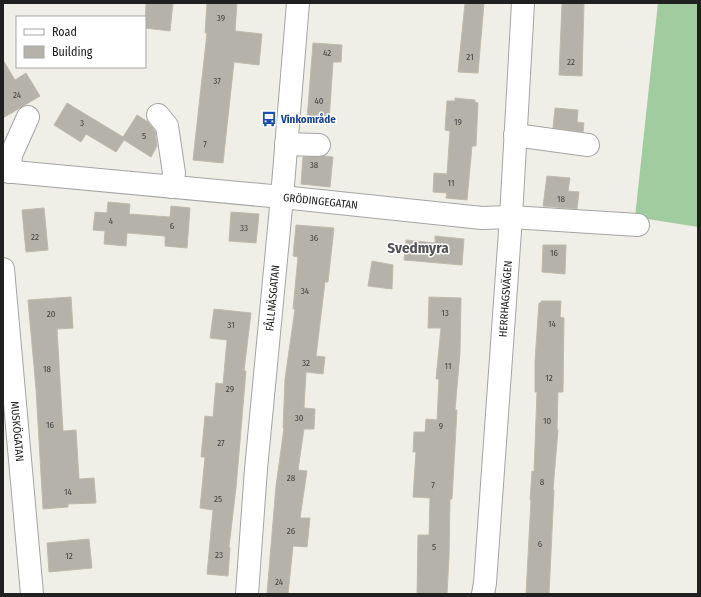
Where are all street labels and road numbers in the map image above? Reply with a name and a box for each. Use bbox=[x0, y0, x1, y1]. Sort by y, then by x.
street label: GRÖDINGEGATAN bbox=[283, 191, 359, 211]
street label: HERRHAGSVÄGEN bbox=[496, 260, 514, 338]
street label: FÅLLNÄSGATAN bbox=[262, 264, 282, 332]
street label: MUSKÖGATAN bbox=[8, 400, 27, 462]

